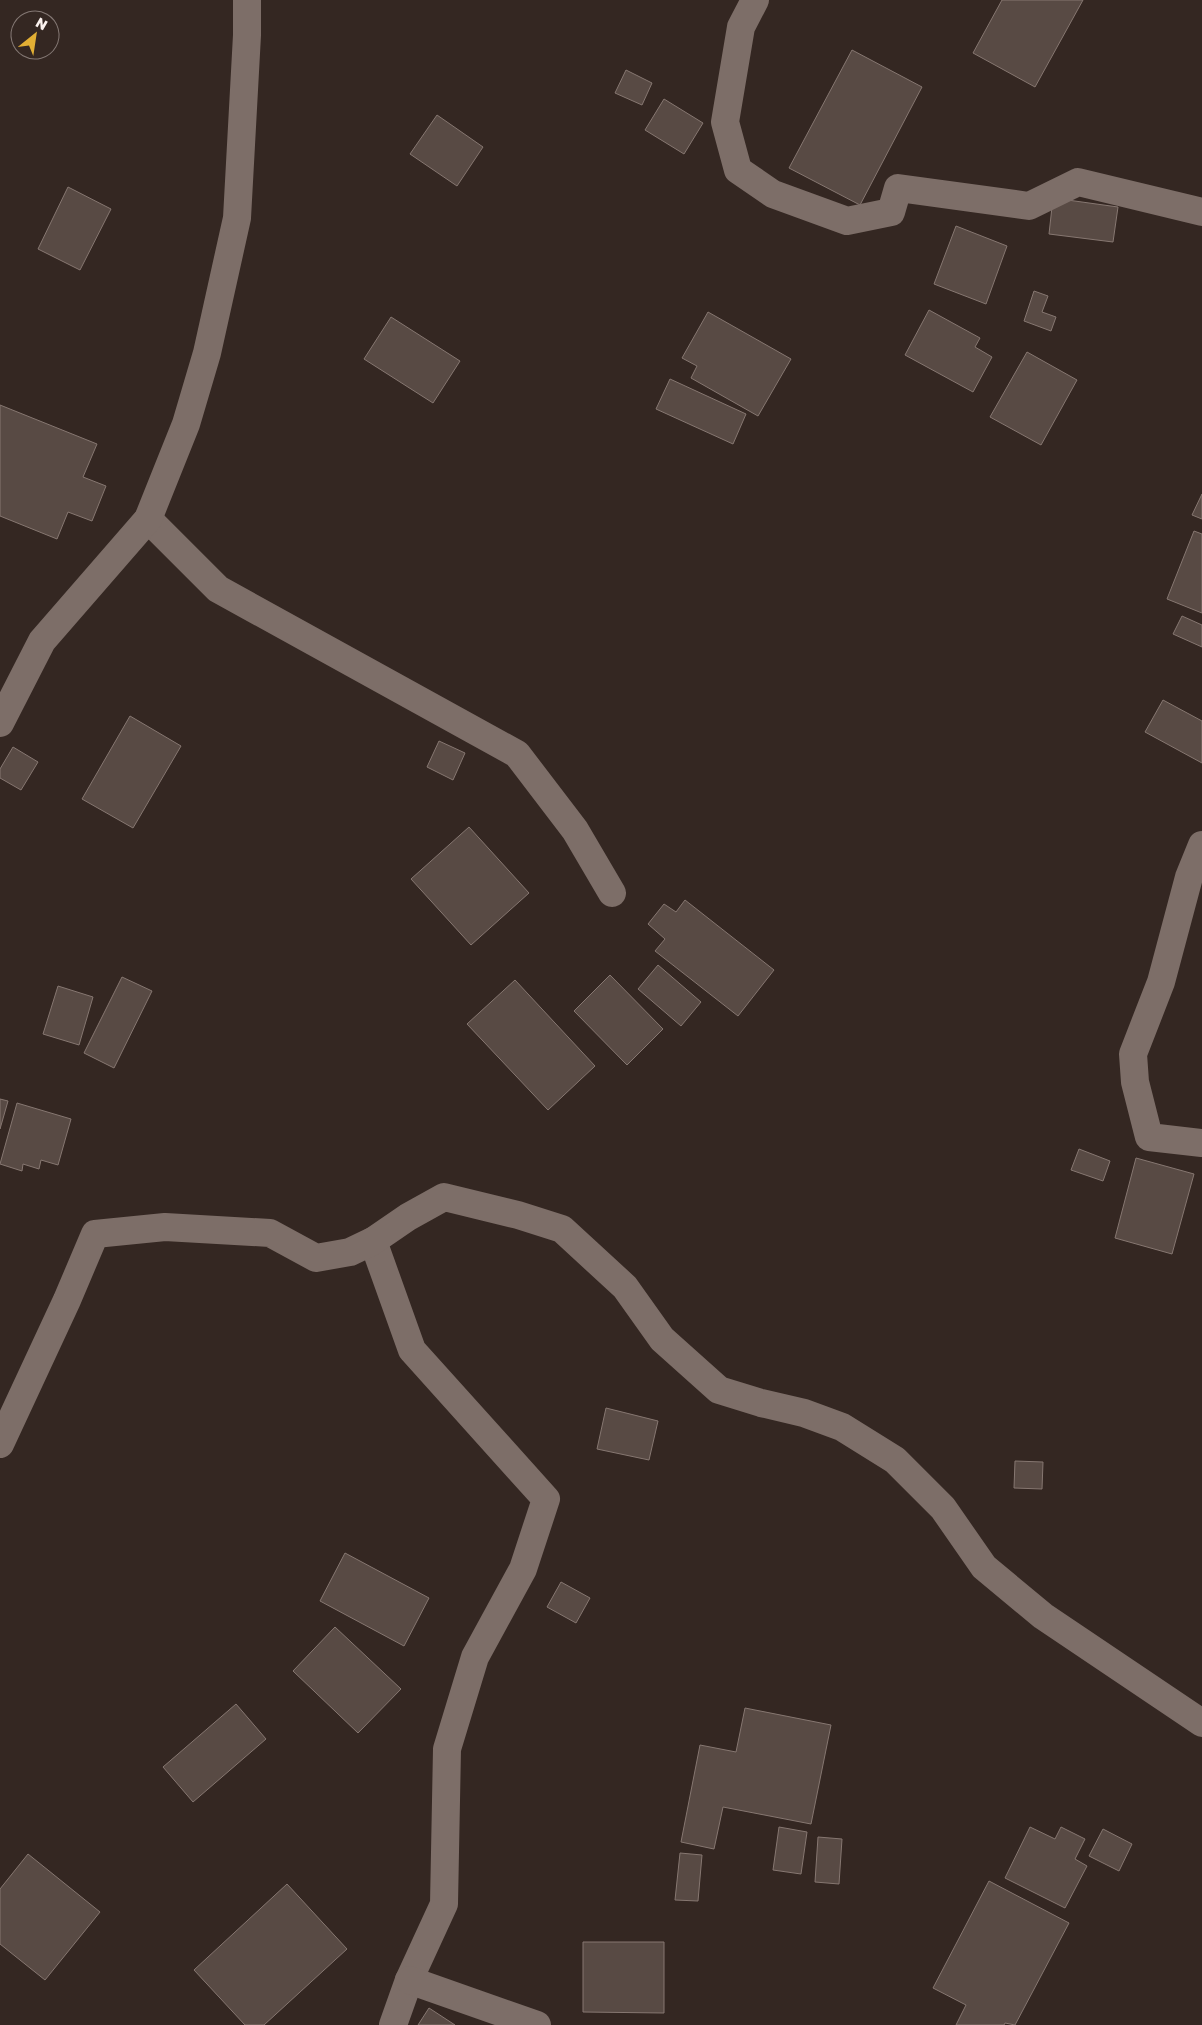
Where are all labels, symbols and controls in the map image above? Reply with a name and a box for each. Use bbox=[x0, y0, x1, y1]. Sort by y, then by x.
north arrow bbox=[10, 10, 60, 60]
text: N bbox=[33, 13, 51, 33]

